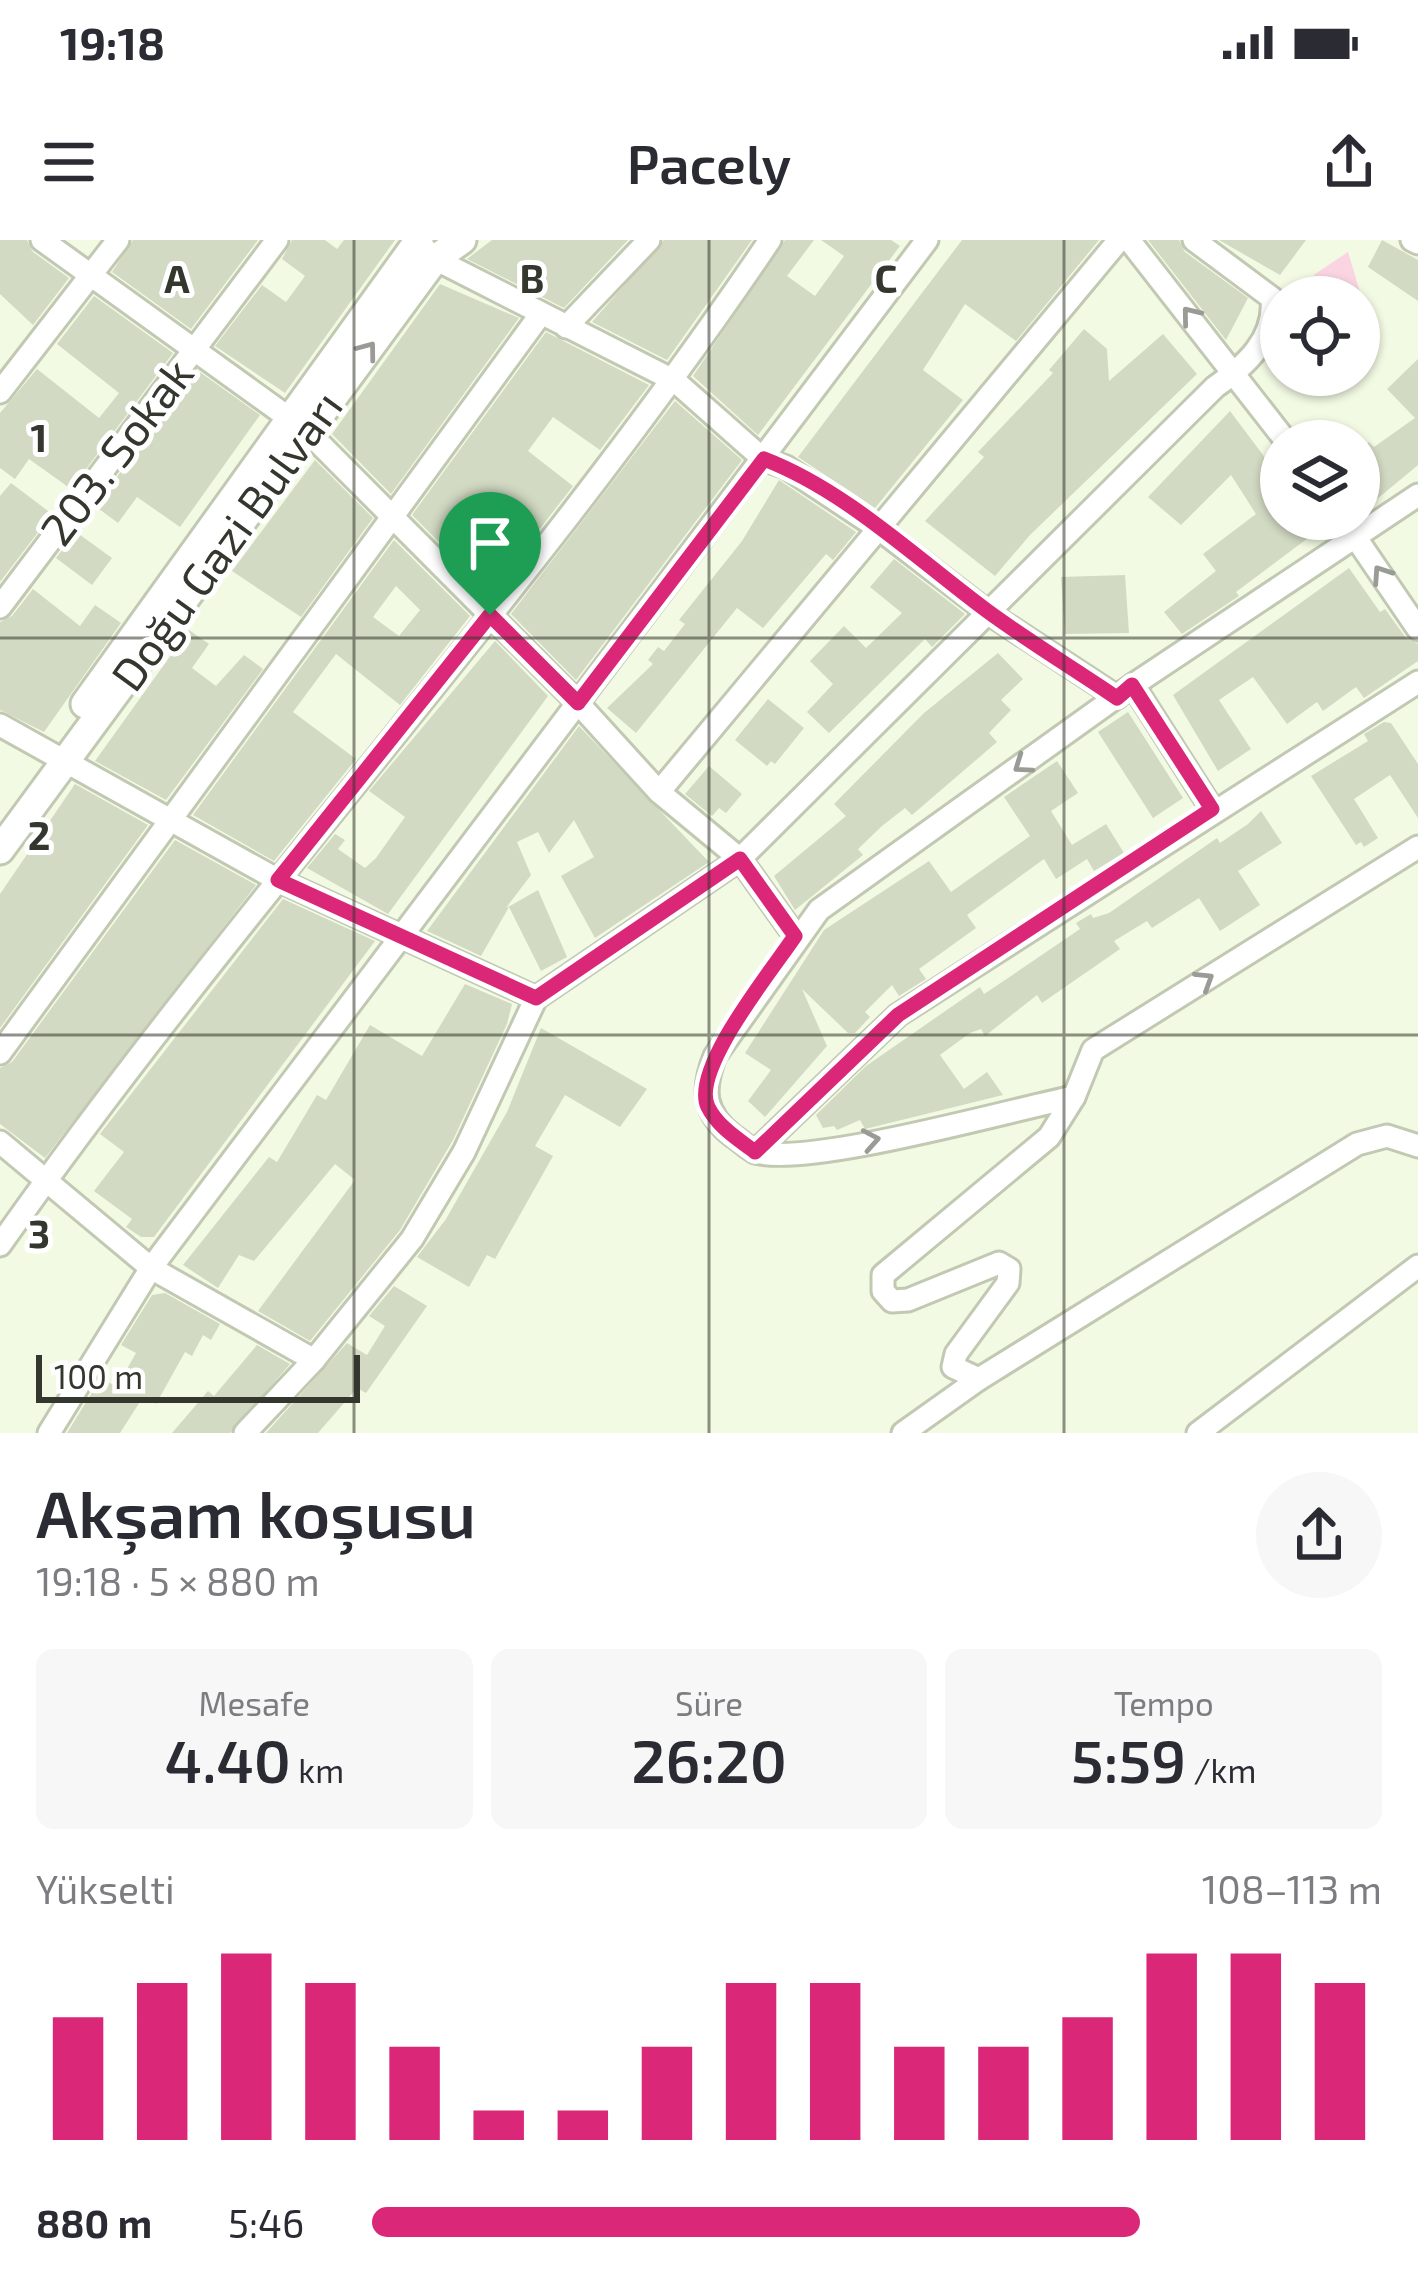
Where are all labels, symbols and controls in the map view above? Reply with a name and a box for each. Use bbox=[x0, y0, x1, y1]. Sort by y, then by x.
text: 19:18 bbox=[60, 15, 165, 69]
icon: menu bbox=[36, 129, 102, 195]
icon: share bbox=[1316, 129, 1382, 195]
text: Pacely bbox=[627, 130, 791, 195]
text: A bbox=[164, 254, 190, 301]
text: B bbox=[520, 254, 544, 301]
text: C bbox=[875, 254, 897, 301]
map controls bbox=[1260, 276, 1380, 540]
button: locate bbox=[1260, 276, 1380, 396]
one-way arrow bbox=[1182, 306, 1204, 328]
one-way arrow bbox=[353, 341, 375, 363]
street label: 203. Sokak bbox=[28, 347, 203, 555]
street label: Doğu Gazi Bulvarı bbox=[99, 380, 352, 700]
text: 1 bbox=[31, 413, 47, 460]
button: layers bbox=[1260, 420, 1380, 540]
pin bbox=[439, 492, 541, 615]
icon: arrive bbox=[457, 510, 523, 576]
one-way arrow bbox=[1373, 565, 1395, 587]
one-way arrow bbox=[1013, 751, 1035, 773]
text: 2 bbox=[28, 811, 50, 858]
one-way arrow bbox=[1192, 972, 1214, 994]
one-way arrow bbox=[861, 1128, 881, 1154]
text: 3 bbox=[28, 1209, 50, 1256]
scale bar bbox=[36, 1349, 360, 1402]
text: 100 m bbox=[54, 1356, 143, 1396]
text: Akşam koşusu bbox=[36, 1472, 476, 1551]
button: share bbox=[1256, 1472, 1382, 1598]
text: 19:18 · 5 × 880 m bbox=[36, 1557, 320, 1604]
text: Mesafe bbox=[199, 1683, 310, 1723]
text: Süre bbox=[675, 1683, 743, 1723]
text: Tempo bbox=[1114, 1683, 1214, 1723]
text: 4.40 bbox=[165, 1723, 291, 1795]
text: 26:20 bbox=[631, 1723, 787, 1795]
text: 5:59 bbox=[1071, 1723, 1186, 1795]
text: km bbox=[291, 1750, 344, 1790]
text: /km bbox=[1186, 1750, 1256, 1790]
text: Yükselti bbox=[36, 1865, 175, 1912]
text: 108–113 m bbox=[1202, 1865, 1382, 1912]
text: 880 m bbox=[36, 2199, 152, 2246]
text: 5:46 bbox=[228, 2199, 304, 2246]

